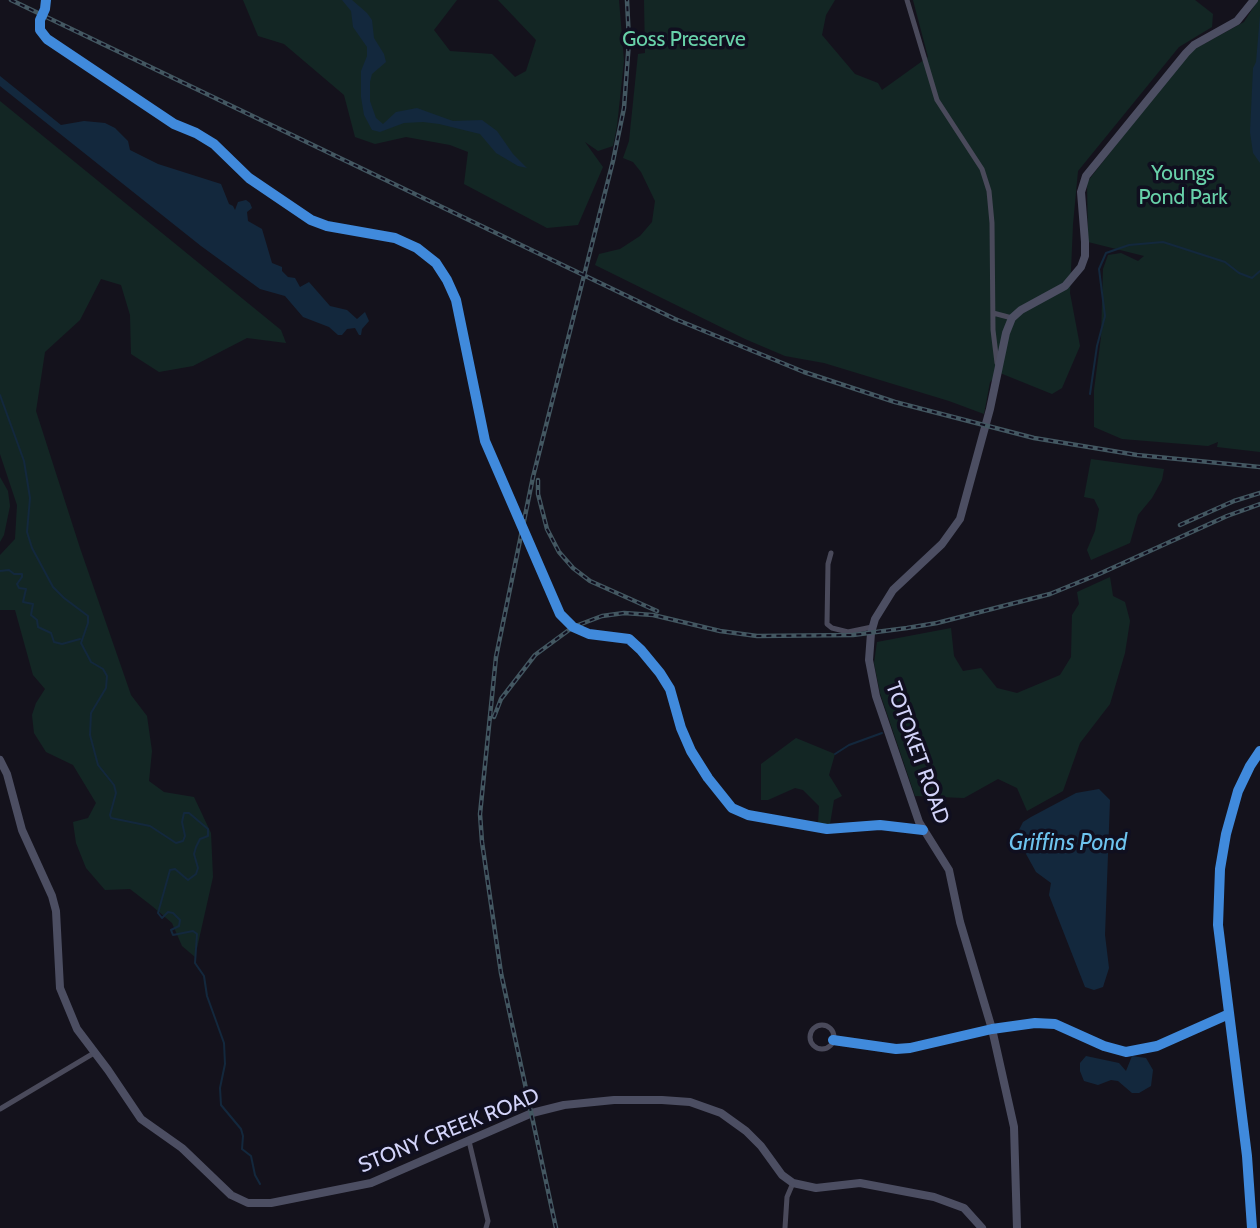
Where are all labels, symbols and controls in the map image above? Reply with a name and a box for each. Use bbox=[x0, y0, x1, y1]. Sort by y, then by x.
park label: Goss Preserve bbox=[622, 27, 746, 53]
park label: Youngs Pond Park bbox=[1138, 161, 1228, 211]
street label: TOTOKET ROAD bbox=[880, 678, 954, 828]
water label: Griffins Pond bbox=[1009, 829, 1127, 857]
street label: STONY CREEK ROAD bbox=[355, 1083, 543, 1179]

